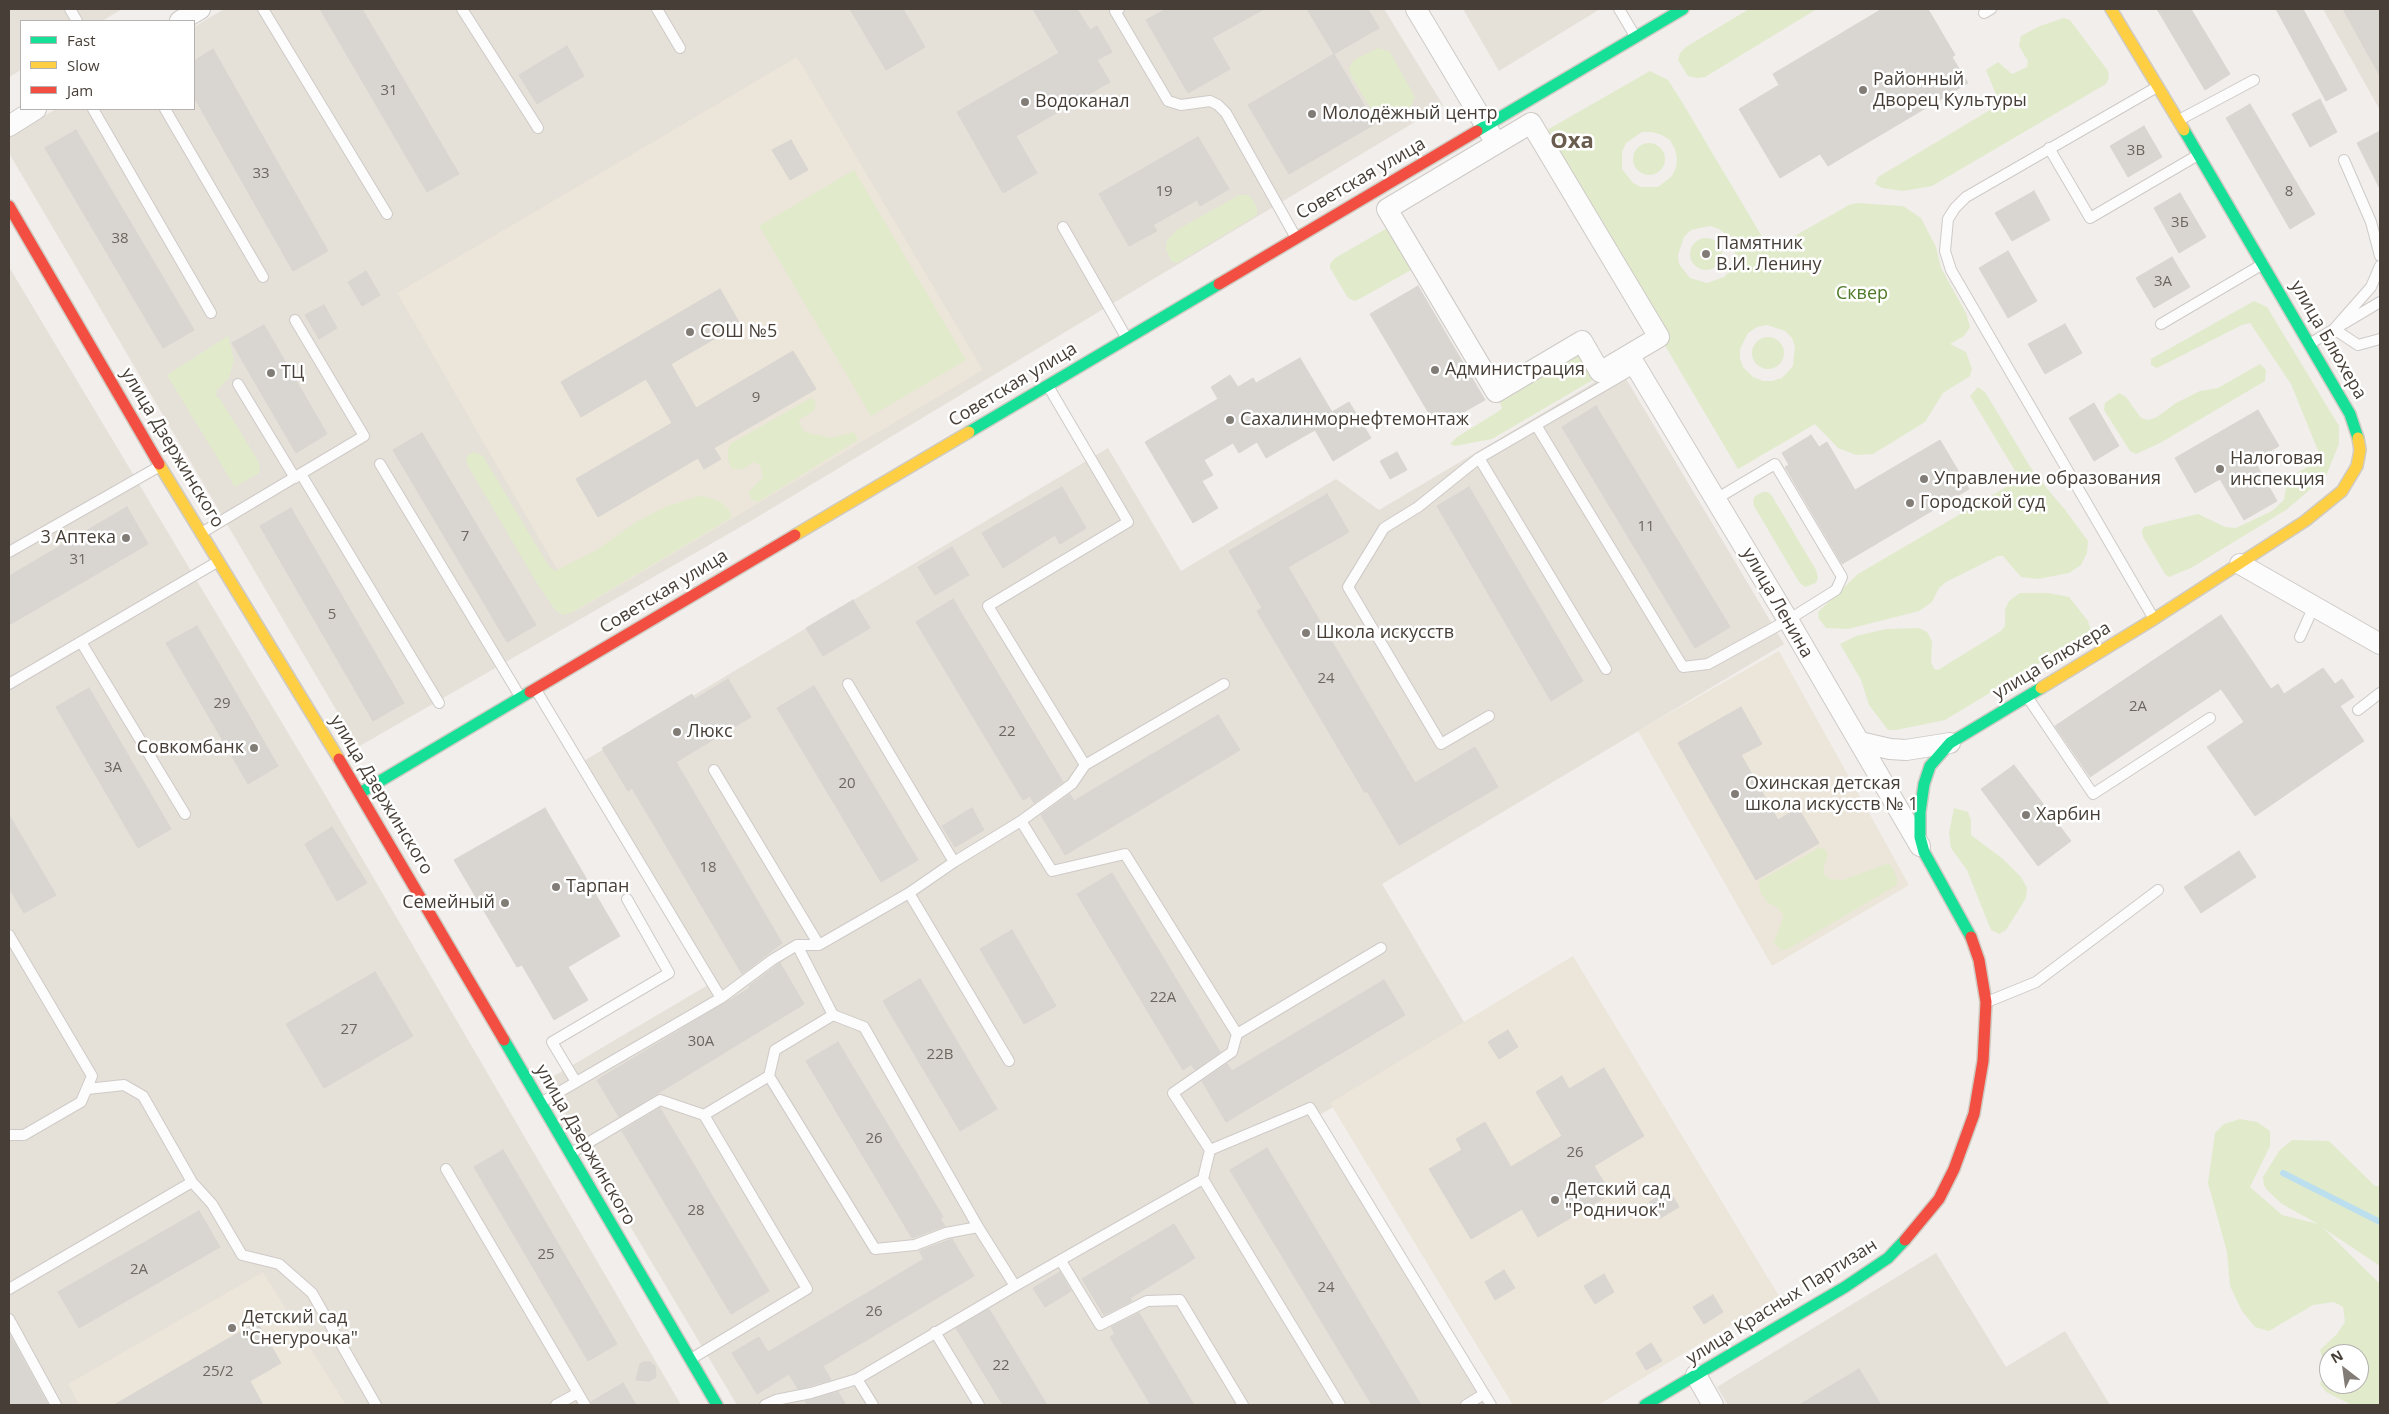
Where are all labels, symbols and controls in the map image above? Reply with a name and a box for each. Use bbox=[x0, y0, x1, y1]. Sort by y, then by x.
legend bbox=[20, 20, 195, 110]
text: Fast bbox=[67, 30, 96, 50]
text: Slow bbox=[67, 55, 100, 75]
place label: Районный Дворец Культуры bbox=[1873, 69, 2027, 112]
text: Jam bbox=[67, 80, 93, 100]
house number: 31 bbox=[380, 82, 398, 100]
marker: Районный Дворец Культуры bbox=[1857, 84, 1869, 96]
place label: Водоканал bbox=[1035, 91, 1130, 113]
marker: Водоканал bbox=[1019, 96, 1031, 108]
place label: Молодёжный центр bbox=[1322, 103, 1497, 125]
marker: Молодёжный центр bbox=[1306, 108, 1318, 120]
district label: Оха bbox=[1550, 129, 1594, 155]
street label: Советская улица bbox=[1293, 133, 1429, 225]
house number: 3В bbox=[2127, 142, 2145, 160]
house number: 33 bbox=[252, 165, 270, 183]
house number: 19 bbox=[1155, 183, 1173, 201]
house number: 8 bbox=[2285, 183, 2293, 201]
house number: 3Б bbox=[2171, 214, 2189, 232]
house number: 38 bbox=[111, 230, 129, 248]
place label: Памятник В.И. Ленину bbox=[1716, 233, 1821, 276]
marker: Памятник В.И. Ленину bbox=[1700, 248, 1712, 260]
house number: 3А bbox=[2154, 273, 2172, 291]
street label: улица Блюхера bbox=[2285, 277, 2371, 403]
park label: Сквер bbox=[1836, 283, 1888, 305]
place label: СОШ №5 bbox=[700, 321, 777, 343]
marker: СОШ №5 bbox=[684, 326, 696, 338]
street label: Советская улица bbox=[945, 338, 1081, 432]
place label: Администрация bbox=[1445, 359, 1585, 381]
place label: ТЦ bbox=[281, 362, 304, 384]
street label: улица Дзержинского bbox=[116, 364, 228, 532]
marker: Администрация bbox=[1429, 364, 1441, 376]
marker: ТЦ bbox=[265, 367, 277, 379]
house number: 9 bbox=[752, 389, 760, 407]
place label: Сахалинморнефтемонтаж bbox=[1240, 409, 1469, 431]
marker: Сахалинморнефтемонтаж bbox=[1224, 414, 1236, 426]
place label: Налоговая инспекция bbox=[2230, 448, 2325, 490]
marker: Налоговая инспекция bbox=[2214, 463, 2226, 475]
place label: Управление образования bbox=[1934, 468, 2161, 490]
marker: Управление образования bbox=[1918, 473, 1930, 485]
place label: Городской суд bbox=[1920, 492, 2045, 514]
marker: Городской суд bbox=[1904, 497, 1916, 509]
house number: 11 bbox=[1637, 518, 1655, 536]
place label: 3 Аптека bbox=[41, 527, 116, 549]
house number: 7 bbox=[461, 528, 469, 546]
marker: 3 Аптека bbox=[120, 532, 132, 544]
street label: улица Ленина bbox=[1737, 544, 1817, 662]
street label: Советская улица bbox=[596, 545, 732, 639]
house number: 31 bbox=[69, 551, 87, 569]
house number: 5 bbox=[328, 606, 336, 624]
street label: улица Блюхера bbox=[1989, 617, 2115, 705]
place label: Школа искусств bbox=[1316, 622, 1454, 644]
marker: Школа искусств bbox=[1300, 627, 1312, 639]
house number: 24 bbox=[1317, 670, 1335, 688]
house number: 29 bbox=[213, 695, 231, 713]
house number: 2А bbox=[2129, 698, 2147, 716]
street label: улица Дзержинского bbox=[325, 711, 437, 879]
place label: Люкс bbox=[687, 721, 733, 743]
house number: 22 bbox=[998, 723, 1016, 741]
marker: Люкс bbox=[671, 726, 683, 738]
place label: Совкомбанк bbox=[137, 737, 244, 759]
marker: Совкомбанк bbox=[248, 742, 260, 754]
house number: 3А bbox=[104, 759, 122, 777]
place label: Охинская детская школа искусств № 1 bbox=[1745, 773, 1919, 816]
house number: 20 bbox=[838, 775, 856, 793]
marker: Охинская детская школа искусств № 1 bbox=[1729, 788, 1741, 800]
place label: Харбин bbox=[2036, 804, 2101, 826]
marker: Харбин bbox=[2020, 809, 2032, 821]
house number: 18 bbox=[699, 859, 717, 877]
place label: Тарпан bbox=[566, 876, 629, 898]
marker: Тарпан bbox=[550, 881, 562, 893]
place label: Семейный bbox=[402, 892, 495, 914]
marker: Семейный bbox=[499, 897, 511, 909]
house number: 22А bbox=[1150, 989, 1176, 1007]
house number: 27 bbox=[340, 1021, 358, 1039]
house number: 30А bbox=[688, 1033, 714, 1051]
house number: 22В bbox=[927, 1046, 953, 1064]
street label: улица Дзержинского bbox=[530, 1061, 640, 1229]
house number: 26 bbox=[865, 1130, 883, 1148]
house number: 26 bbox=[1566, 1144, 1584, 1162]
place label: Детский сад "Родничок" bbox=[1565, 1179, 1670, 1222]
marker: Детский сад "Родничок" bbox=[1549, 1194, 1561, 1206]
house number: 28 bbox=[687, 1202, 705, 1220]
street label: улица Красных Партизан bbox=[1683, 1234, 1881, 1370]
house number: 25 bbox=[537, 1246, 555, 1264]
house number: 2А bbox=[130, 1261, 148, 1279]
house number: 24 bbox=[1317, 1279, 1335, 1297]
house number: 26 bbox=[865, 1303, 883, 1321]
place label: Детский сад "Снегурочка" bbox=[242, 1307, 358, 1350]
marker: Детский сад "Снегурочка" bbox=[226, 1322, 238, 1334]
north arrow bbox=[2319, 1344, 2369, 1394]
text: N bbox=[2327, 1345, 2346, 1368]
house number: 22 bbox=[992, 1357, 1010, 1375]
house number: 25/2 bbox=[202, 1363, 234, 1381]

